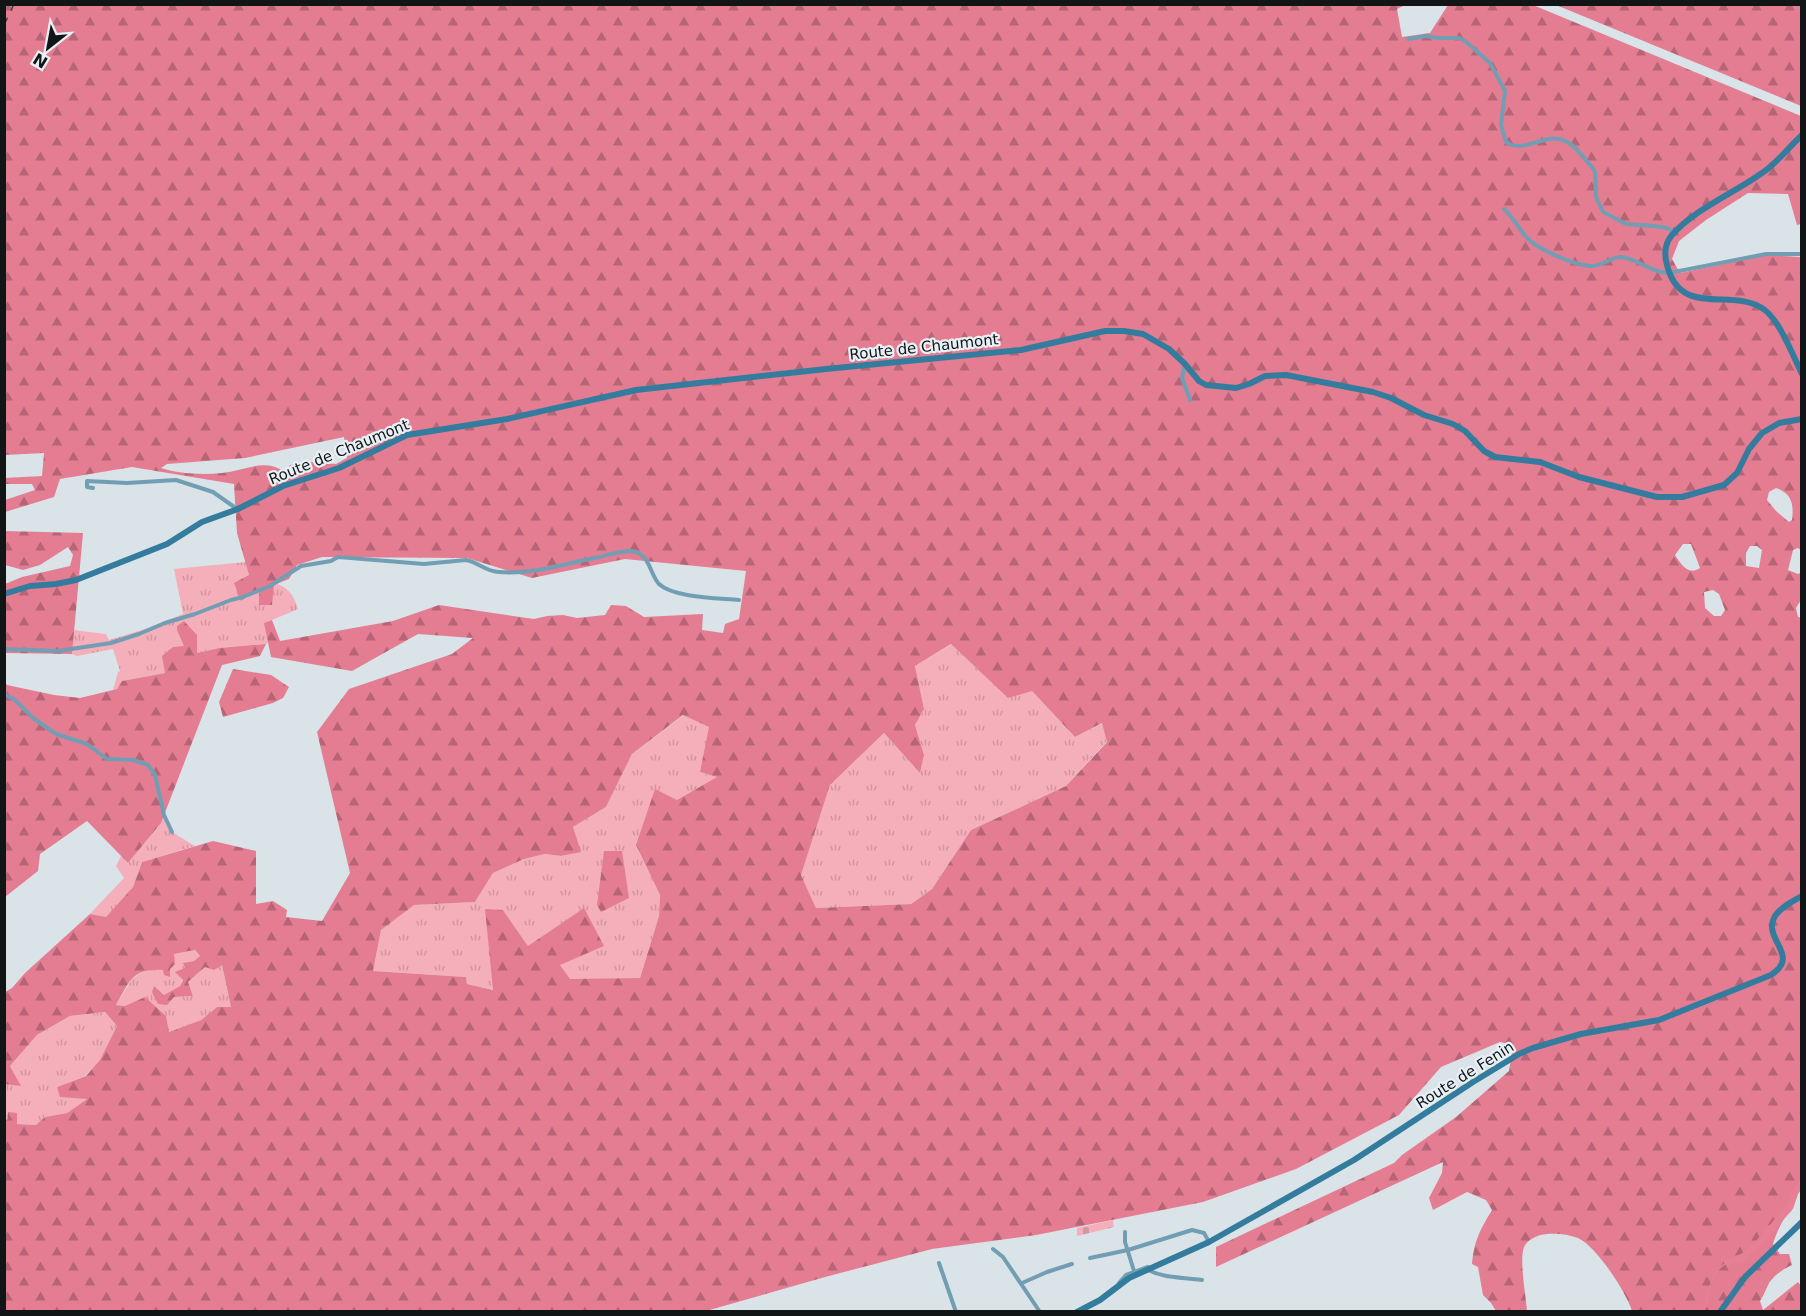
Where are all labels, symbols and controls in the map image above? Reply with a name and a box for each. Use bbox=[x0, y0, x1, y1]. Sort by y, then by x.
north arrow bbox=[18, 18, 78, 78]
text: N bbox=[30, 49, 51, 72]
street label: Route de Chaumont bbox=[849, 330, 999, 364]
street label: Route de Chaumont bbox=[266, 416, 412, 488]
street label: Route de Fenin bbox=[1413, 1038, 1517, 1112]

